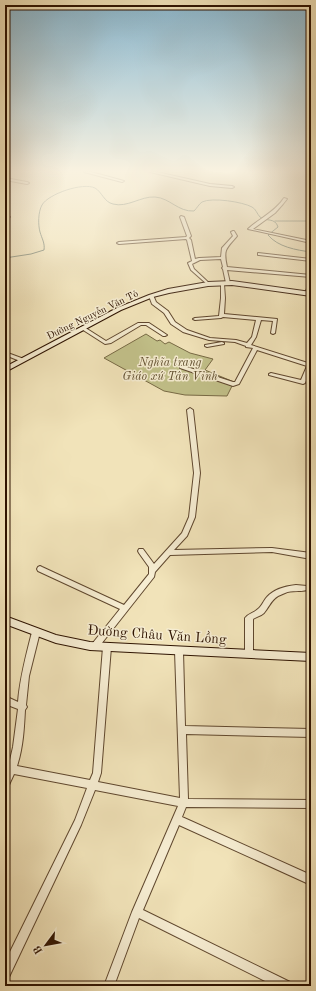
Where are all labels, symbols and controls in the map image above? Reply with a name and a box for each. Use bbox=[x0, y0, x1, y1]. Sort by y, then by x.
street label: Đường Nguyễn Văn Tỏ bbox=[45, 287, 140, 341]
park label: Nghĩa trang Giáo xứ Tân Vinh bbox=[122, 357, 218, 383]
street label: Đường Châu Văn Lồng bbox=[87, 621, 228, 647]
north arrow bbox=[26, 925, 66, 965]
text: B bbox=[32, 943, 46, 956]

